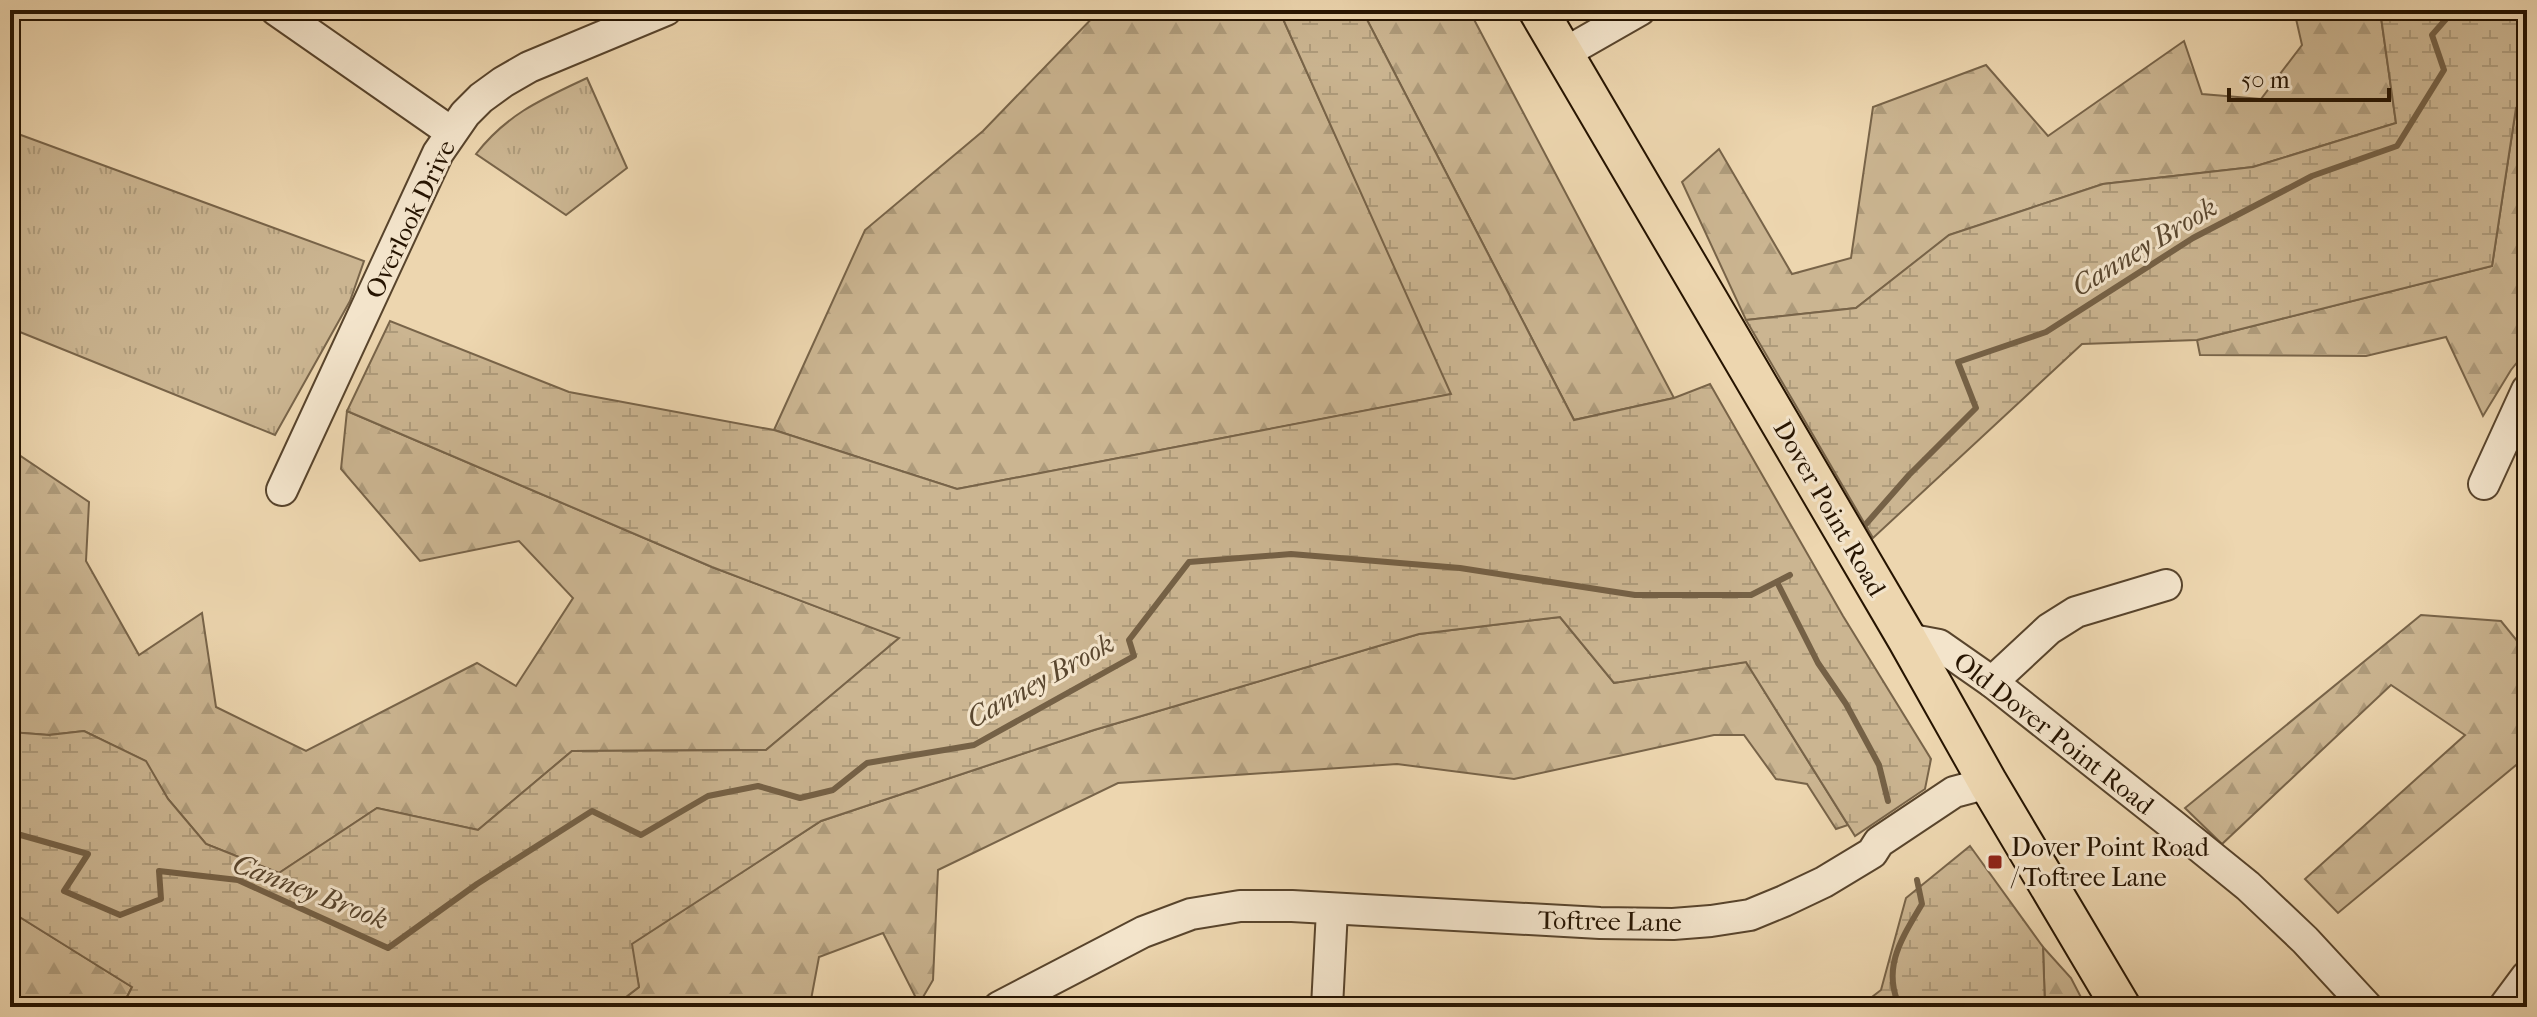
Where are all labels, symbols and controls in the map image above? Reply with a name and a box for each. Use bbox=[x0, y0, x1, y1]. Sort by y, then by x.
scale bar bbox=[2229, 52, 2389, 102]
text: 50 m bbox=[2241, 66, 2290, 94]
street label: Overlook Drive bbox=[359, 135, 462, 304]
water label: Canney Brook bbox=[2066, 190, 2223, 303]
street label: Dover Point Road bbox=[1767, 415, 1893, 602]
water label: Canney Brook bbox=[961, 626, 1120, 735]
street label: Old Dover Point Road bbox=[1947, 646, 2161, 822]
place label: Dover Point Road / Toftree Lane bbox=[2010, 832, 2210, 893]
water label: Canney Brook bbox=[229, 847, 393, 936]
marker: Dover Point Road / Toftree Lane bbox=[1986, 853, 2004, 871]
street label: Toftree Lane bbox=[1538, 905, 1682, 938]

